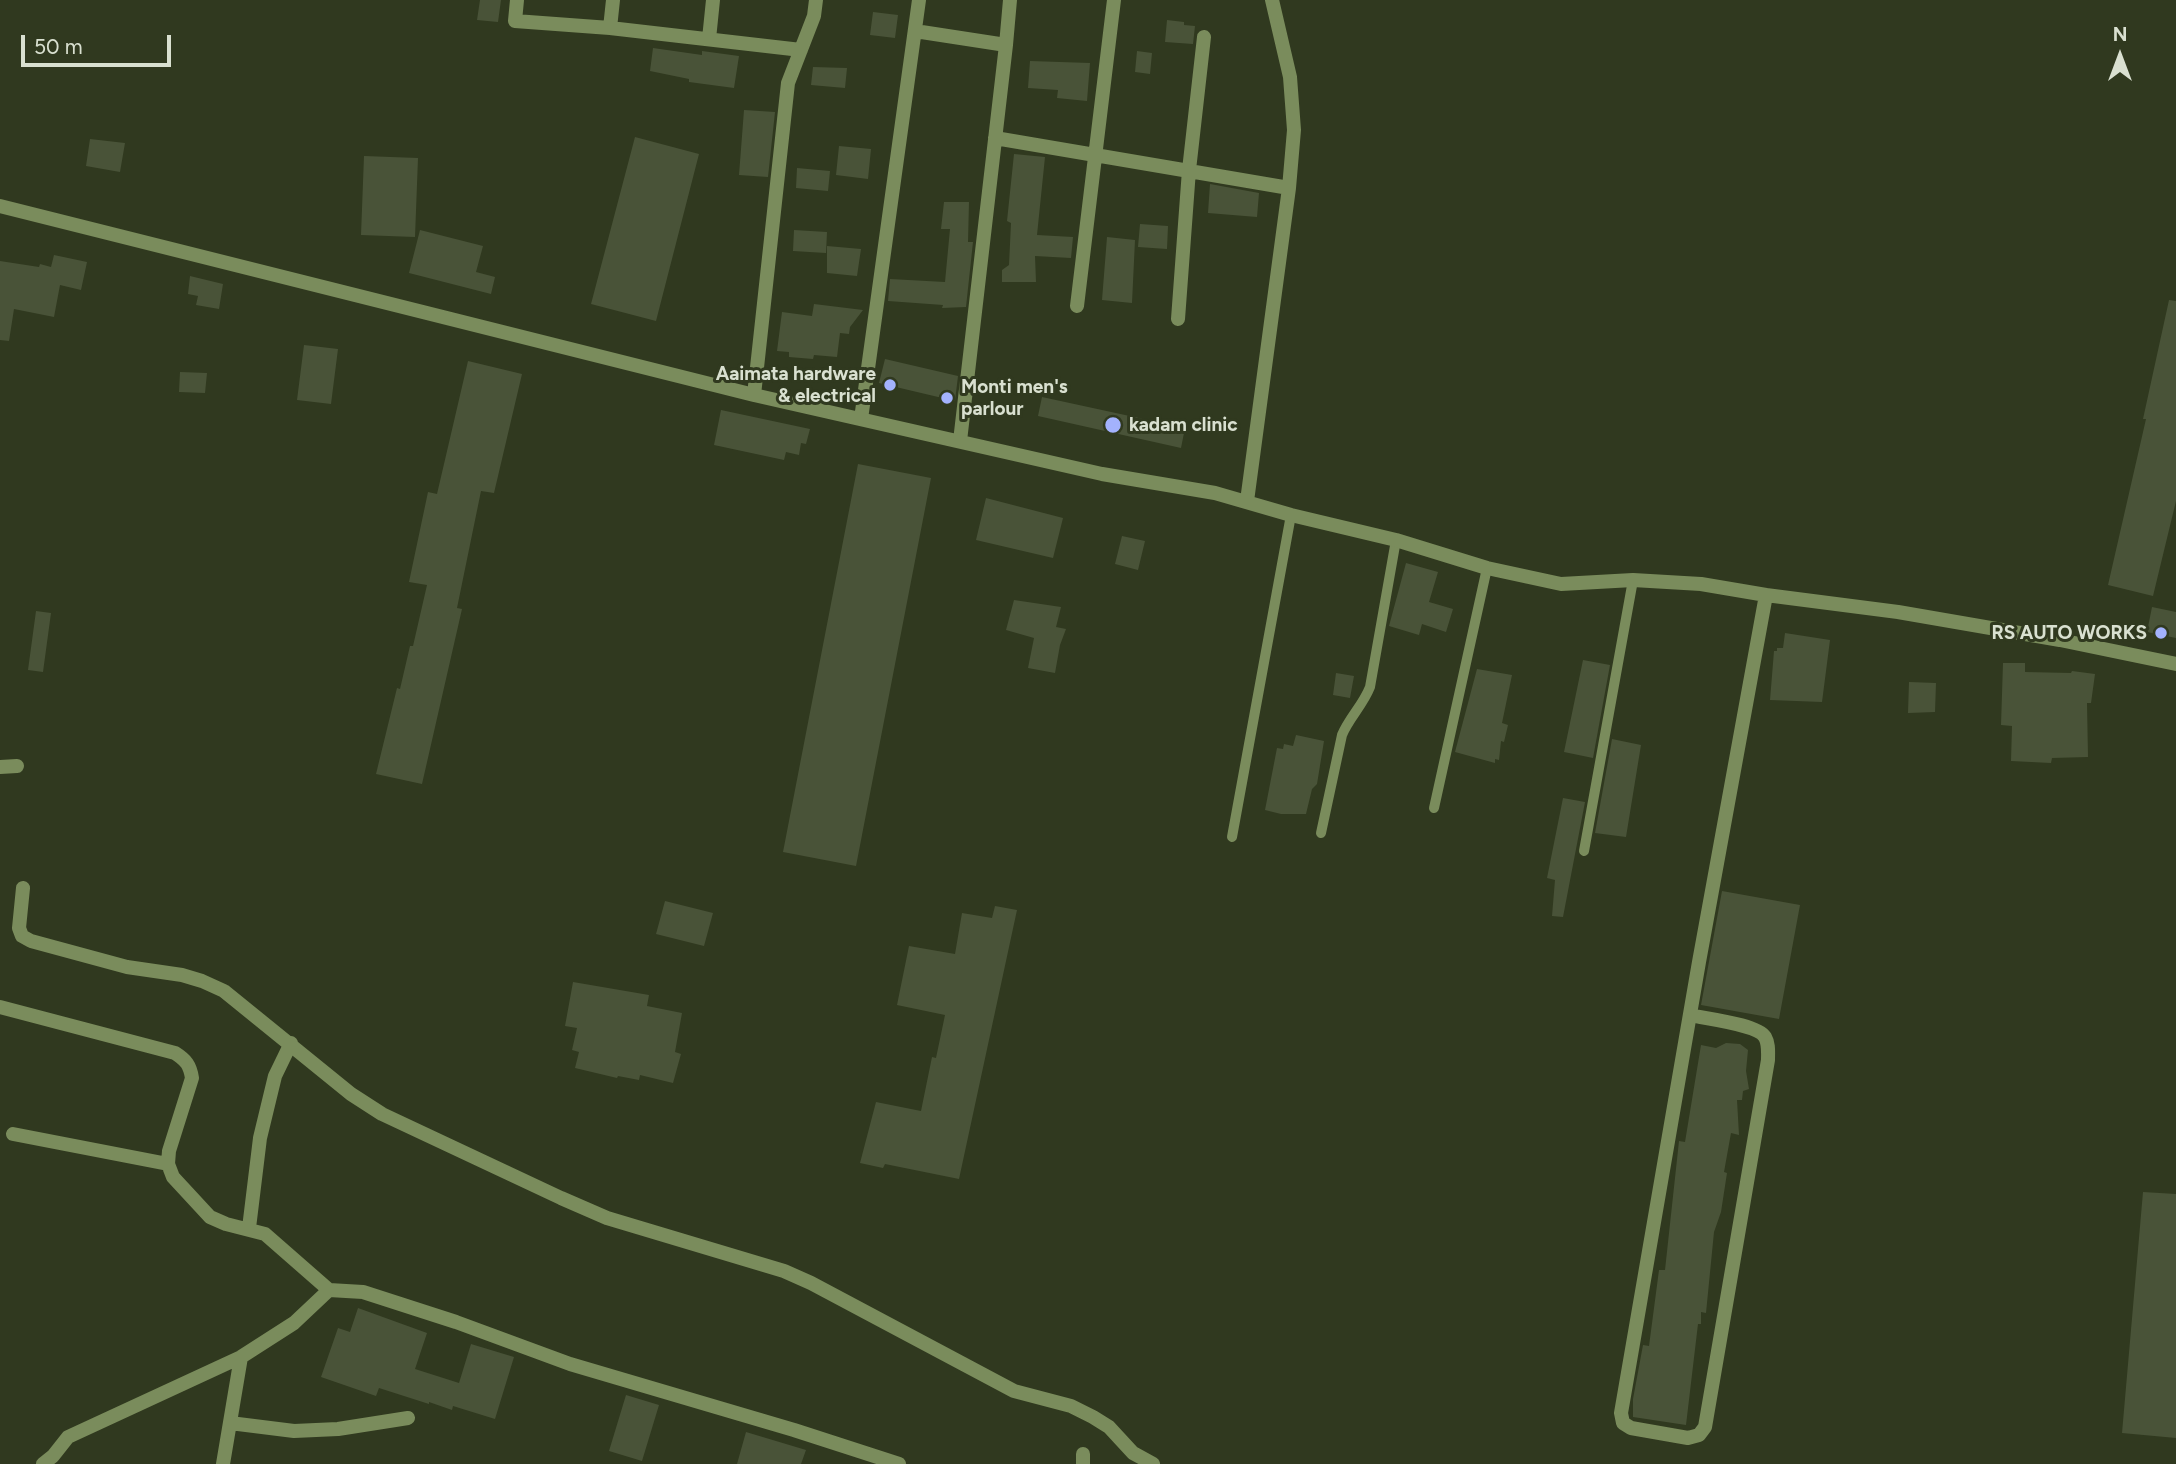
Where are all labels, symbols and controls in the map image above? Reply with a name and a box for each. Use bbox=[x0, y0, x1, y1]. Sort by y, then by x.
scale bar bbox=[24, 21, 175, 65]
north arrow bbox=[2085, 21, 2155, 91]
text: N bbox=[2113, 23, 2127, 46]
text: 50 m bbox=[34, 34, 83, 59]
place label: Aaimata hardware & electrical bbox=[716, 363, 876, 407]
place label: Monti men's parlour bbox=[961, 376, 1068, 420]
marker: Aaimata hardware & electrical bbox=[882, 377, 898, 393]
marker: Monti men's parlour bbox=[939, 390, 955, 406]
place label: kadam clinic bbox=[1129, 414, 1238, 436]
marker: kadam clinic bbox=[1103, 415, 1123, 435]
place label: RS AUTO WORKS bbox=[1991, 622, 2147, 644]
marker: RS AUTO WORKS bbox=[2153, 625, 2169, 641]

